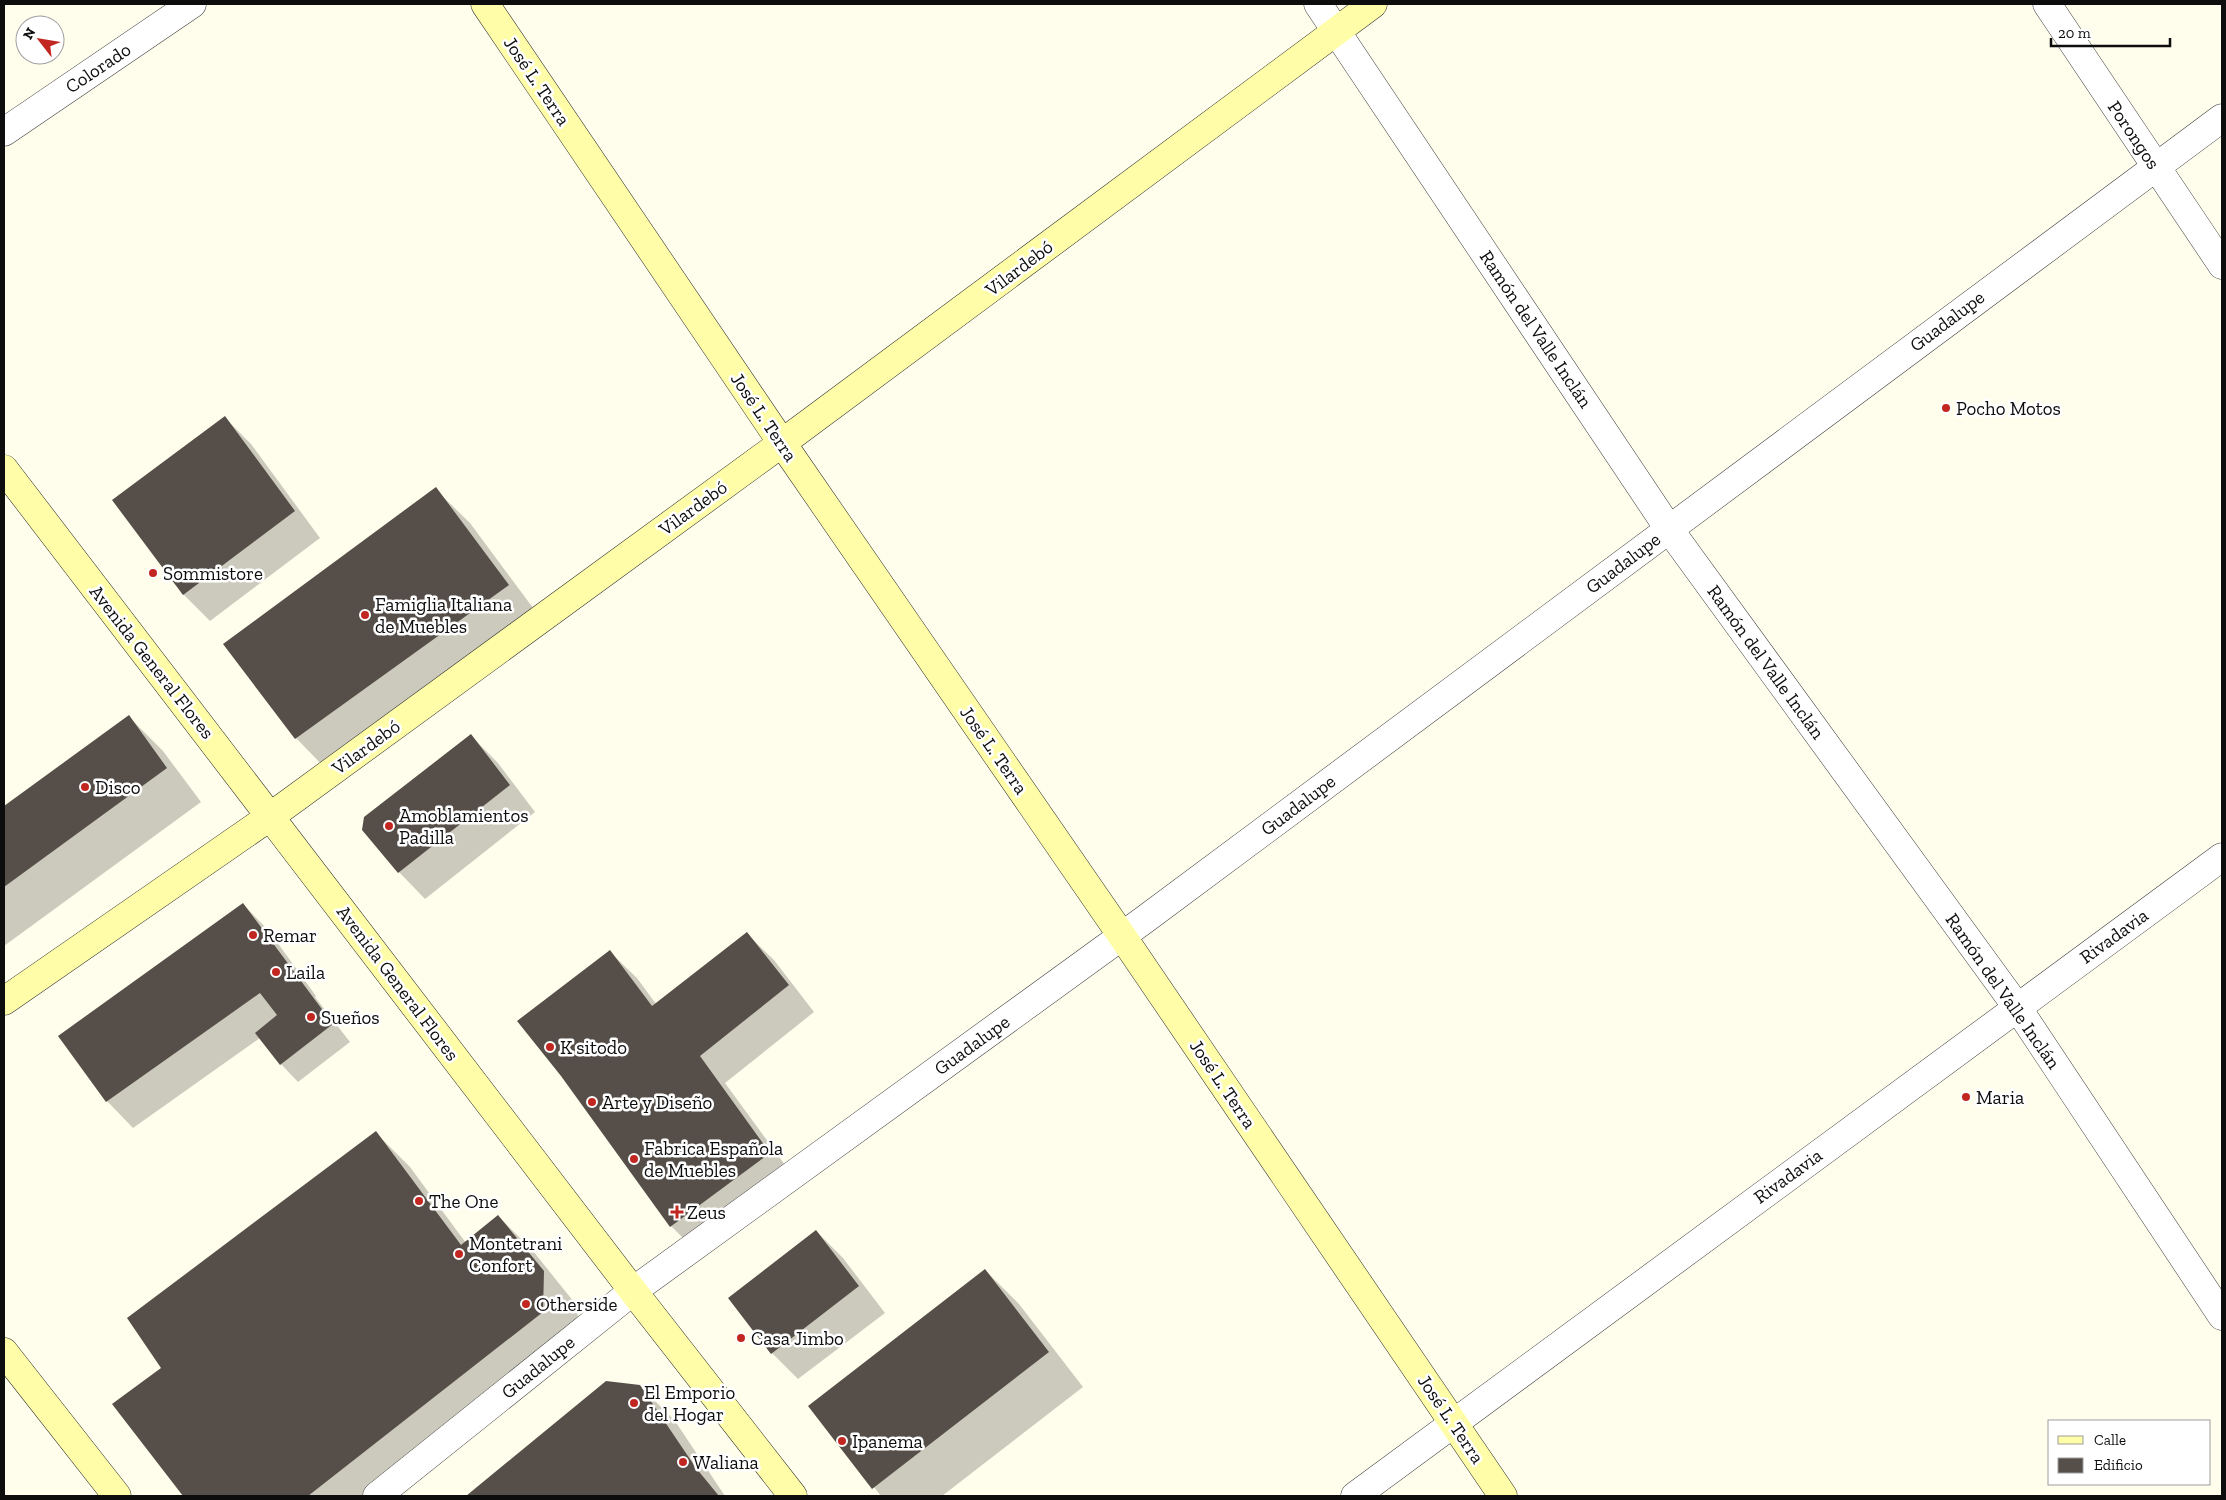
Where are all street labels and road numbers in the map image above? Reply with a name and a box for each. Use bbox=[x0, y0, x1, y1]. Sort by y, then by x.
street label: José L. Terra bbox=[499, 32, 575, 130]
street label: Colorado bbox=[61, 38, 135, 98]
street label: Porongos bbox=[2103, 97, 2165, 173]
street label: Vilardebó bbox=[980, 235, 1058, 301]
street label: Ramón del Valle Inclán bbox=[1475, 246, 1597, 412]
street label: Guadalupe bbox=[1905, 285, 1989, 357]
street label: José L. Terra bbox=[726, 368, 802, 466]
street label: Vilardebó bbox=[654, 475, 732, 541]
street label: Guadalupe bbox=[1581, 527, 1665, 599]
street label: Avenida General Flores bbox=[85, 580, 219, 744]
street label: Ramón del Valle Inclán bbox=[1702, 580, 1830, 744]
street label: José L. Terra bbox=[955, 701, 1033, 799]
street label: Vilardebó bbox=[327, 714, 405, 780]
street label: Guadalupe bbox=[1256, 769, 1340, 841]
street label: Avenida General Flores bbox=[332, 901, 464, 1065]
street label: Rivadavia bbox=[2075, 903, 2153, 969]
street label: Ramón del Valle Inclán bbox=[1941, 909, 2066, 1073]
street label: Guadalupe bbox=[930, 1010, 1014, 1080]
street label: José L. Terra bbox=[1185, 1035, 1261, 1133]
street label: Rivadavia bbox=[1749, 1143, 1827, 1209]
street label: Guadalupe bbox=[497, 1330, 579, 1404]
street label: José L. Terra bbox=[1413, 1370, 1489, 1468]

